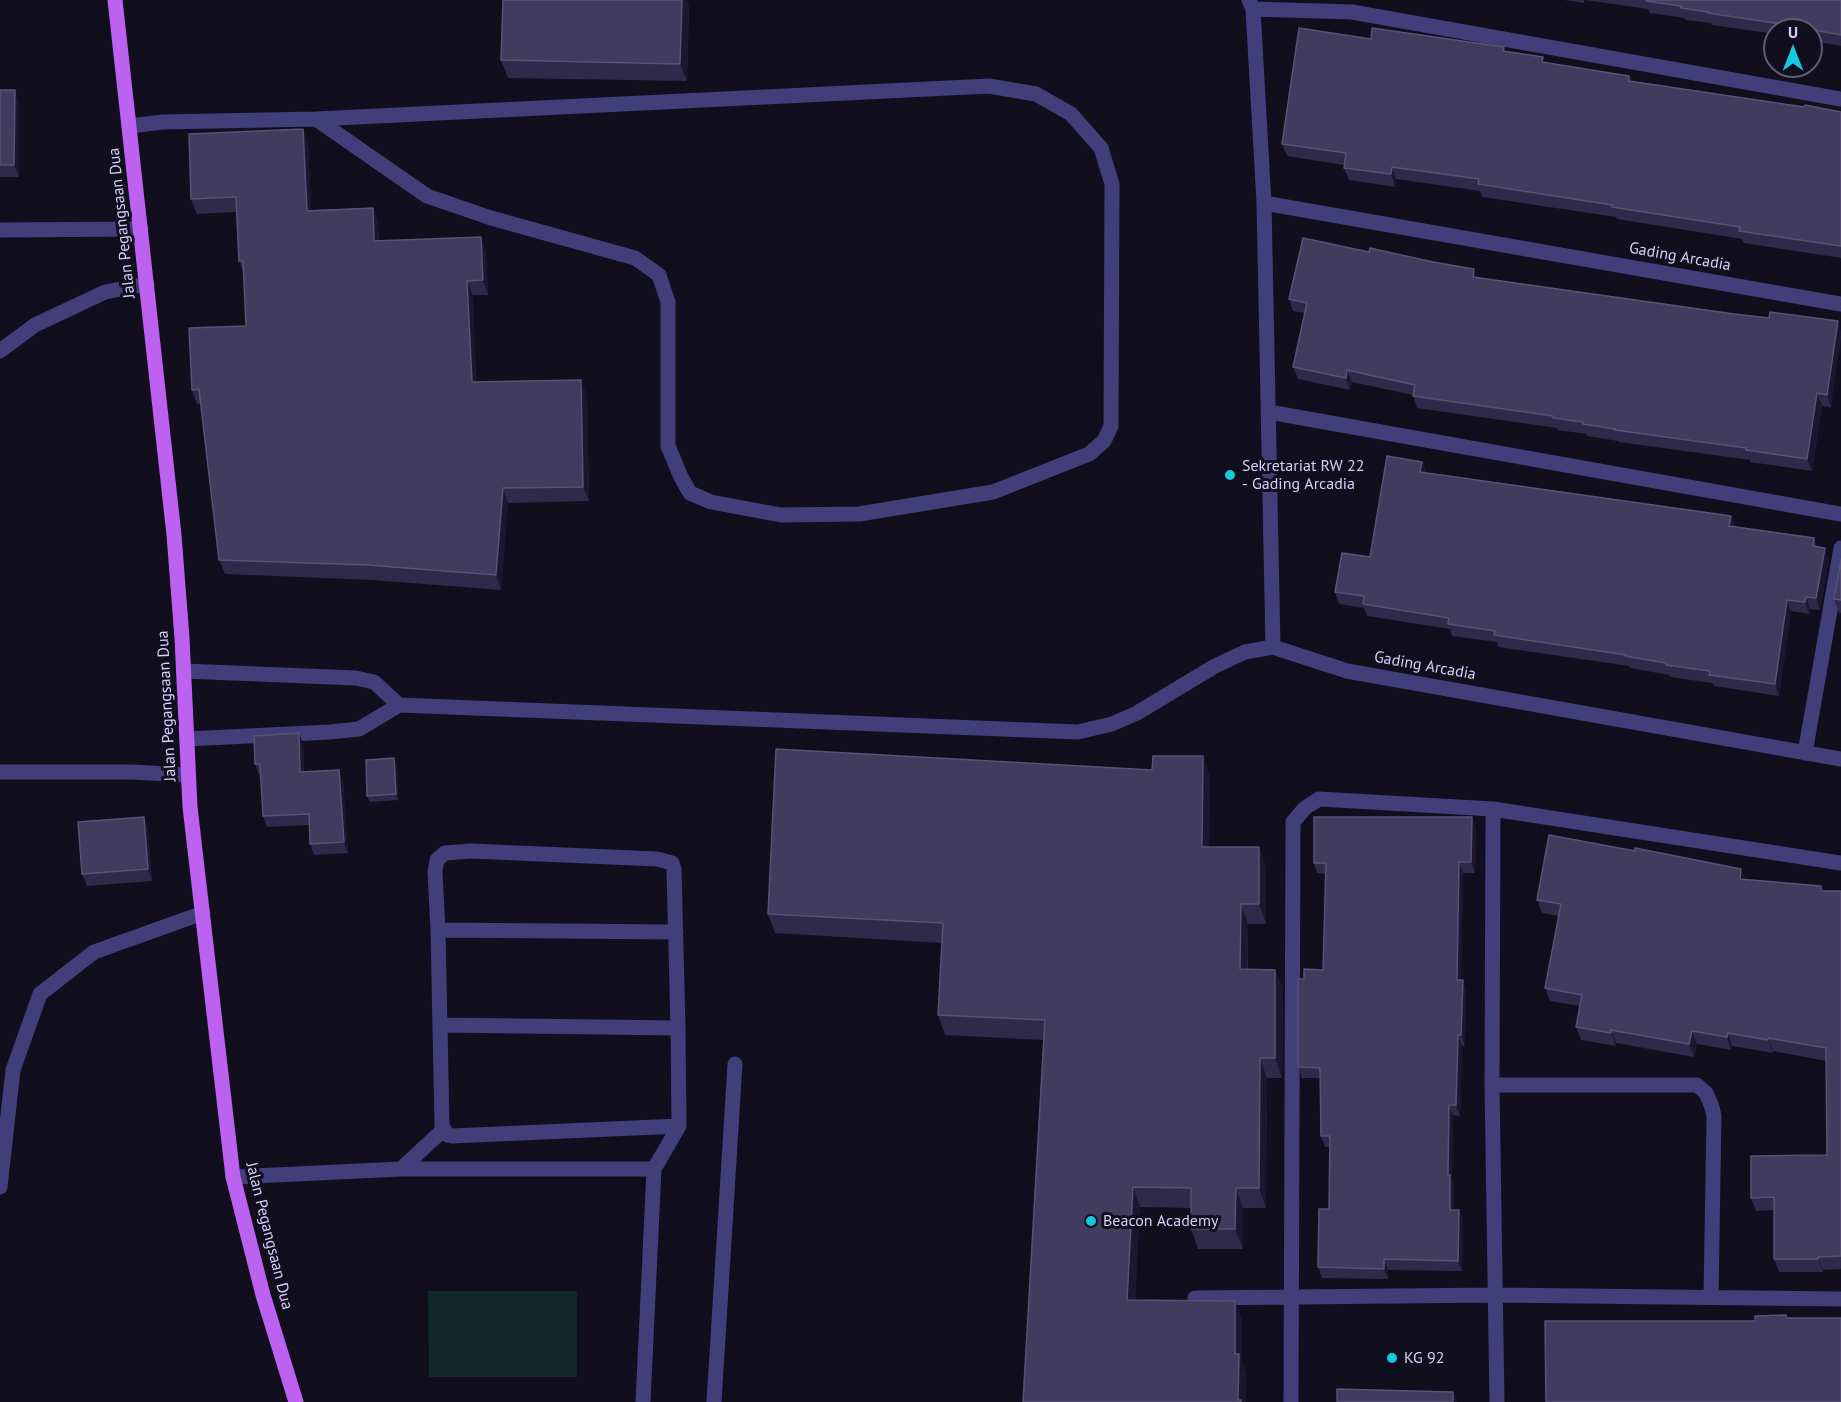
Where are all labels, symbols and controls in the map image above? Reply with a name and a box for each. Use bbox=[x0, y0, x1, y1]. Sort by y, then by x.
north arrow bbox=[1763, 18, 1823, 78]
text: U bbox=[1788, 22, 1798, 42]
street label: Jalan Pegangsaan Dua bbox=[105, 147, 139, 299]
street label: Gading Arcadia bbox=[1628, 239, 1732, 275]
place label: Sekretariat RW 22 - Gading Arcadia bbox=[1242, 456, 1364, 494]
marker: Sekretariat RW 22 - Gading Arcadia bbox=[1223, 468, 1237, 482]
street label: Jalan Pegangsaan Dua bbox=[153, 630, 181, 782]
street label: Gading Arcadia bbox=[1373, 648, 1477, 684]
street label: Jalan Pegangsaan Dua bbox=[241, 1160, 297, 1312]
place label: Beacon Academy bbox=[1103, 1211, 1218, 1231]
marker: Beacon Academy bbox=[1084, 1214, 1098, 1228]
place label: KG 92 bbox=[1404, 1348, 1444, 1368]
marker: KG 92 bbox=[1385, 1351, 1399, 1365]

